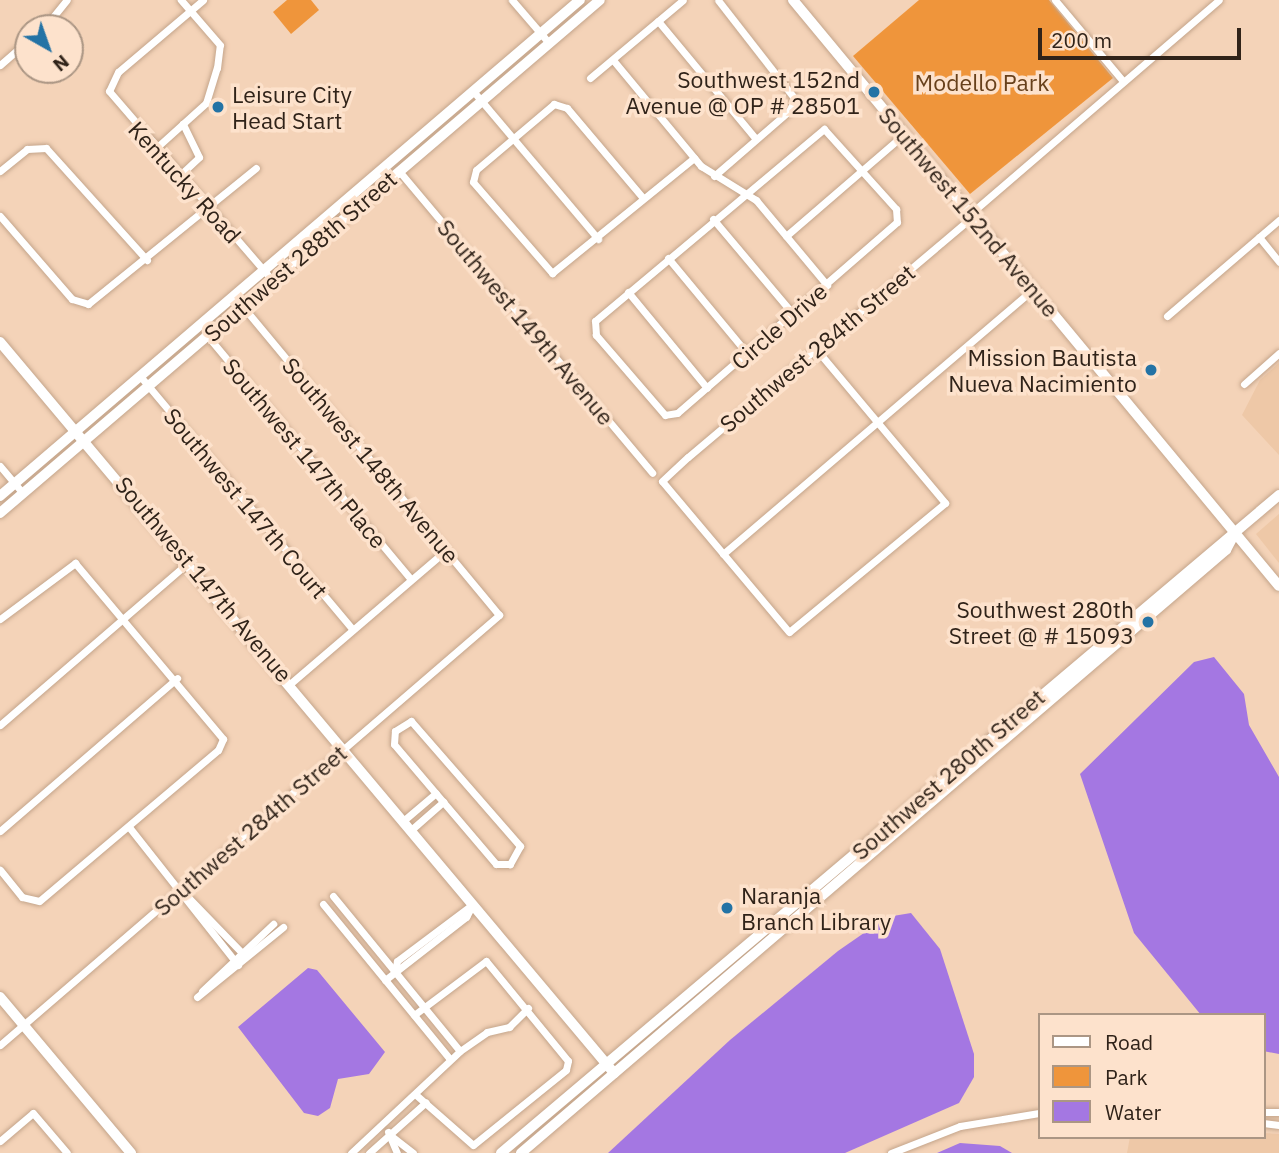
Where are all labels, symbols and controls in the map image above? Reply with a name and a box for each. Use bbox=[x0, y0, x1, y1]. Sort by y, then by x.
north arrow bbox=[14, 14, 84, 84]
scale bar bbox=[1041, 14, 1244, 58]
text: 200 m bbox=[1051, 26, 1112, 54]
text: N bbox=[48, 50, 74, 77]
place label: Southwest 152nd Avenue @ OP # 28501 bbox=[625, 65, 860, 119]
park label: Modello Park bbox=[915, 68, 1049, 96]
place label: Leisure City Head Start bbox=[232, 80, 352, 134]
marker: Southwest 152nd Avenue @ OP # 28501 bbox=[866, 84, 882, 100]
marker: Leisure City Head Start bbox=[210, 99, 226, 115]
street label: Southwest 152nd Avenue bbox=[873, 102, 1065, 322]
street label: Kentucky Road bbox=[123, 115, 247, 249]
street label: Southwest 288th Street bbox=[198, 165, 402, 347]
street label: Southwest 149th Avenue bbox=[432, 214, 620, 430]
street label: Southwest 284th Street bbox=[714, 258, 920, 438]
street label: Circle Drive bbox=[726, 277, 832, 375]
place label: Mission Bautista Nueva Nacimiento bbox=[948, 343, 1137, 397]
street label: Southwest 147th Place bbox=[217, 352, 393, 554]
street label: Southwest 148th Avenue bbox=[277, 352, 465, 568]
marker: Mission Bautista Nueva Nacimiento bbox=[1143, 362, 1159, 378]
street label: Southwest 147th Court bbox=[158, 402, 334, 604]
street label: Southwest 147th Avenue bbox=[110, 471, 298, 687]
place label: Southwest 280th Street @ # 15093 bbox=[949, 595, 1134, 649]
marker: Southwest 280th Street @ # 15093 bbox=[1140, 614, 1156, 630]
street label: Southwest 280th Street bbox=[846, 683, 1050, 865]
street label: Southwest 284th Street bbox=[148, 739, 352, 921]
place label: Naranja Branch Library bbox=[741, 881, 891, 935]
marker: Naranja Branch Library bbox=[719, 900, 735, 916]
legend bbox=[1038, 1013, 1265, 1139]
text: Road bbox=[1105, 1028, 1153, 1056]
text: Park bbox=[1105, 1063, 1148, 1091]
text: Water bbox=[1105, 1098, 1161, 1126]

